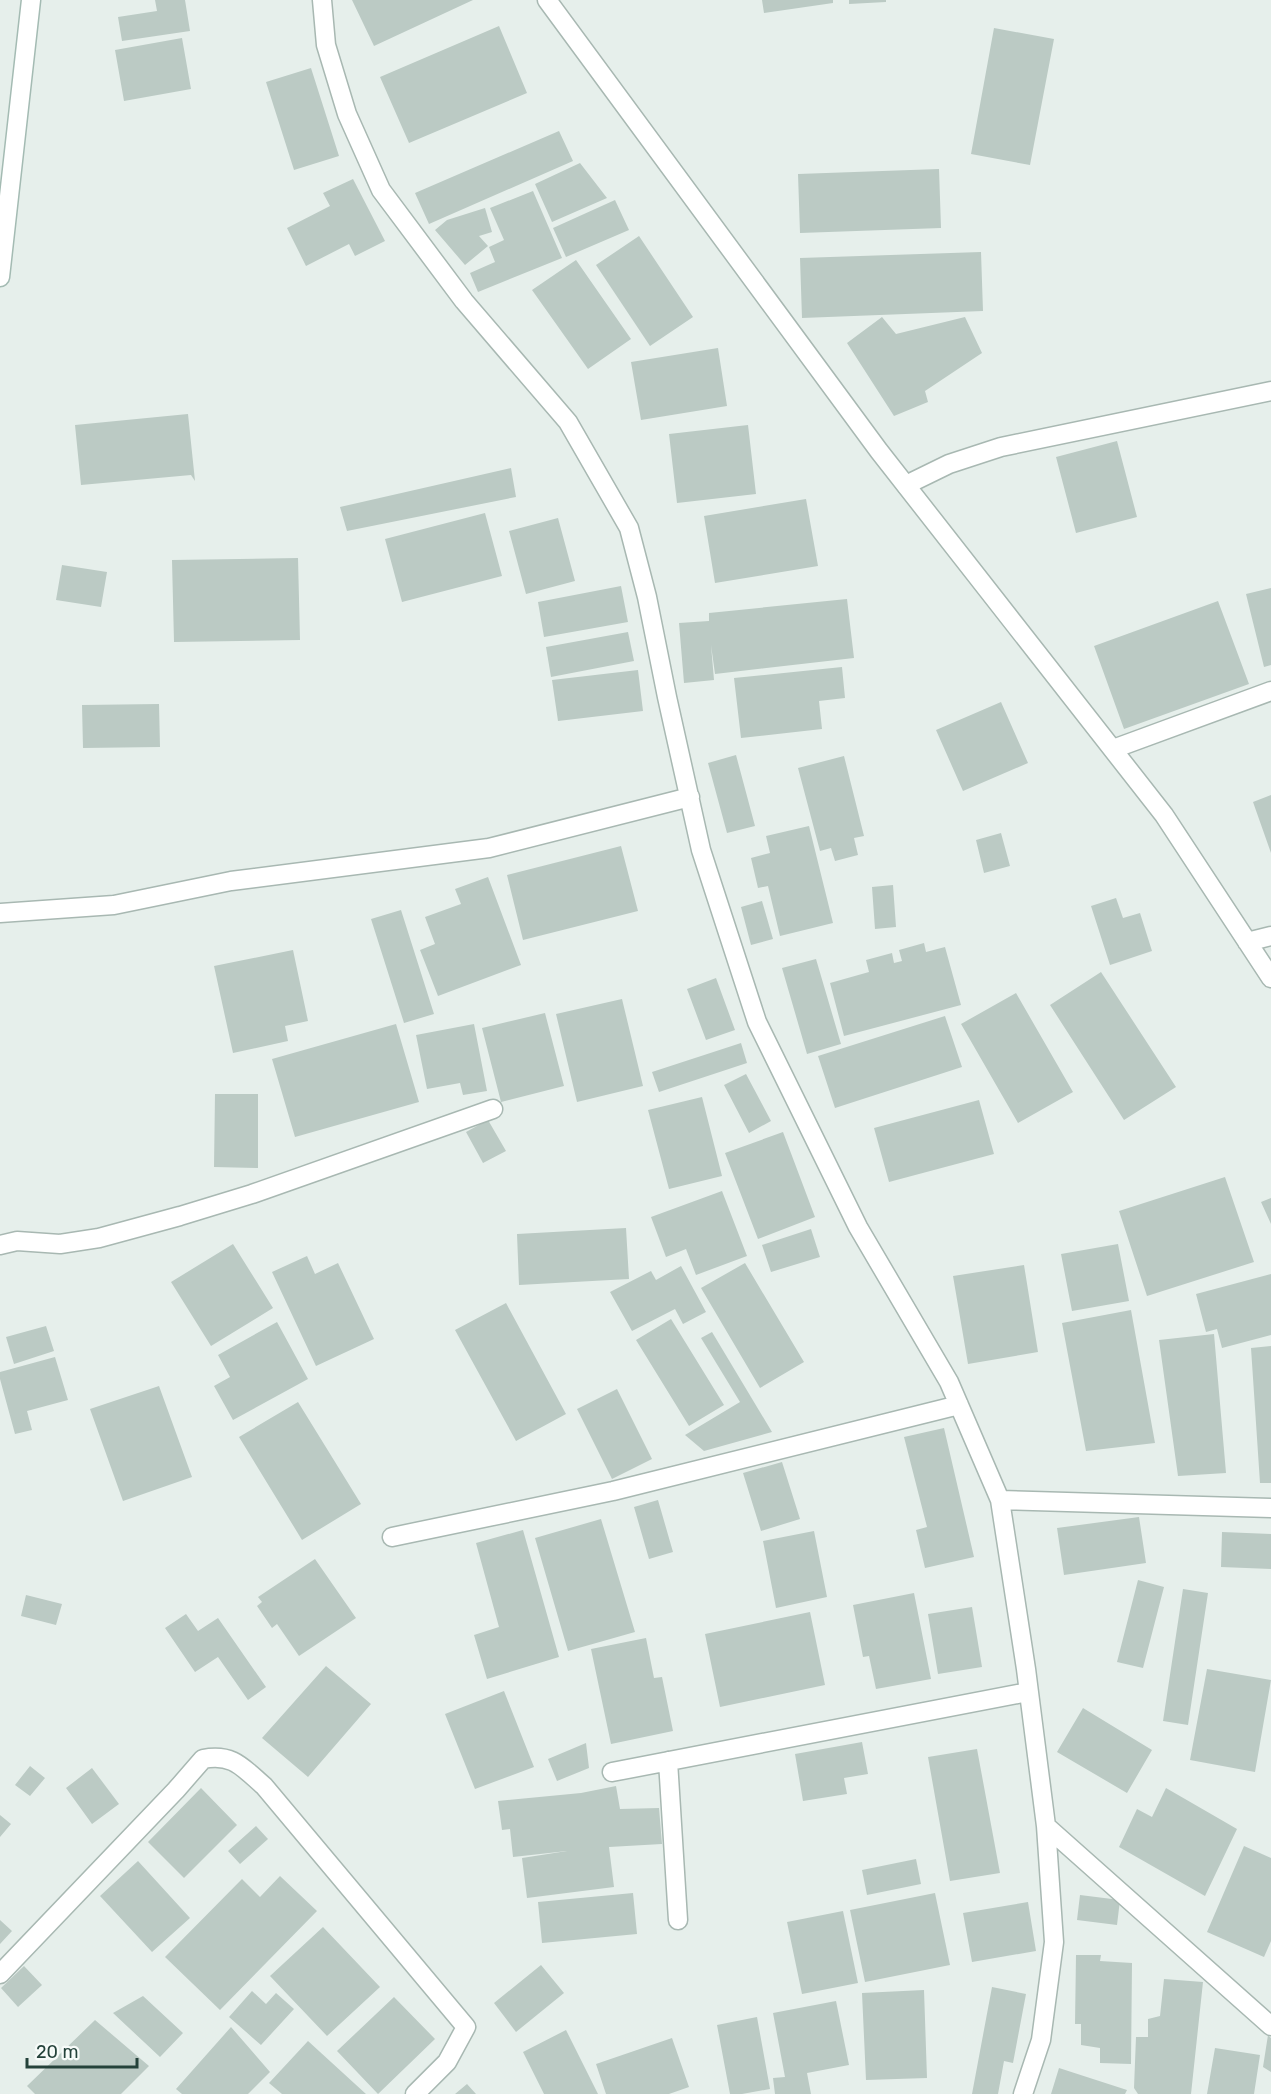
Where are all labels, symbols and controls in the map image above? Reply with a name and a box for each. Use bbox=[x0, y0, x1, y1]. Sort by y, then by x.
scale bar bbox=[27, 2031, 136, 2069]
text: 20 m bbox=[36, 2041, 78, 2063]

